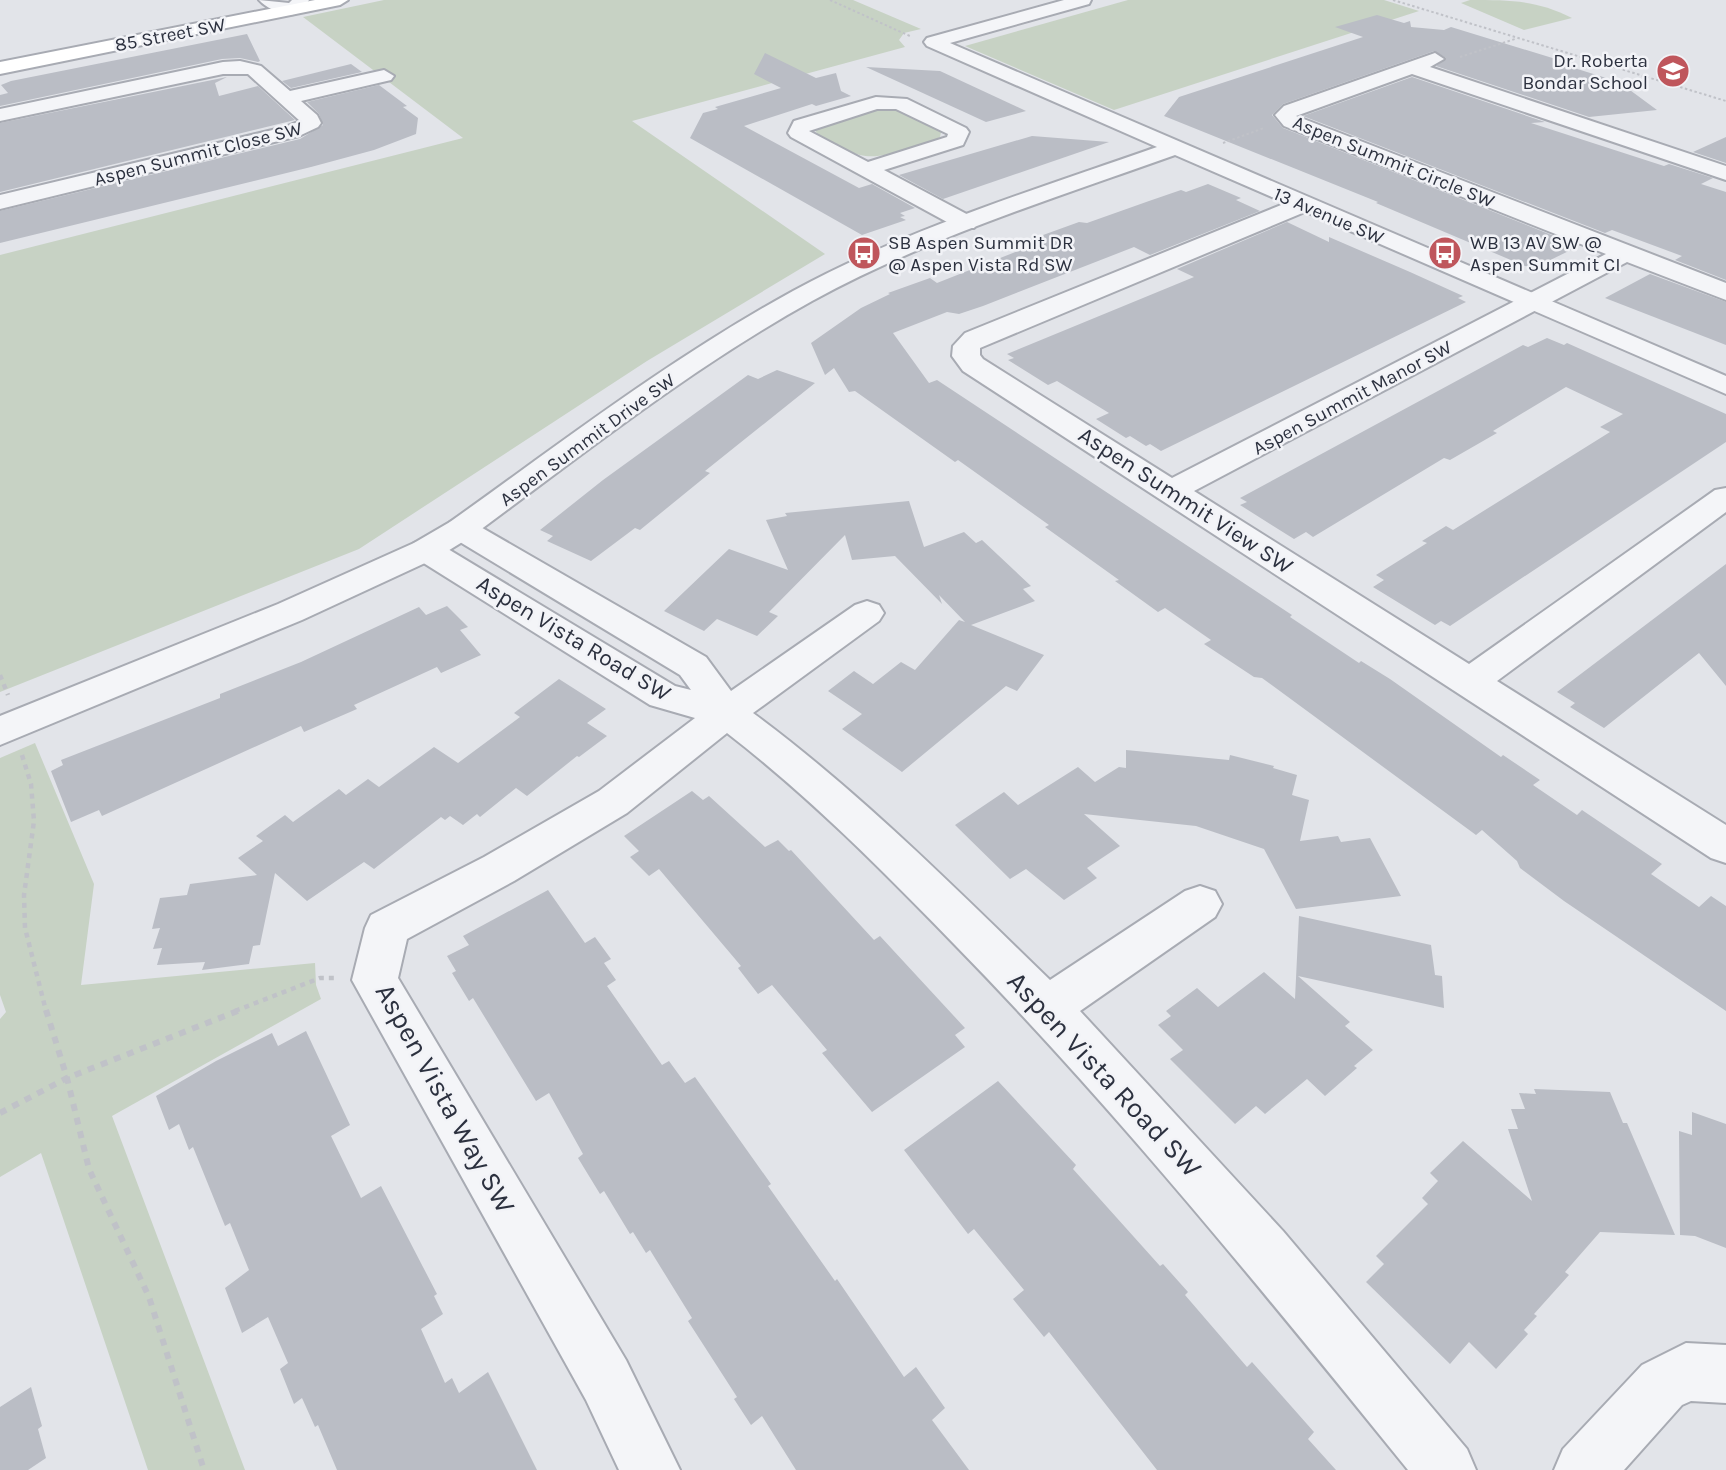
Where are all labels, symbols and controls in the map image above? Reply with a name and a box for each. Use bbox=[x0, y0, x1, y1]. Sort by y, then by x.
street label: 85 Street SW bbox=[113, 13, 227, 56]
place label: Dr. Roberta Bondar School bbox=[1522, 50, 1648, 94]
school or university icon: Dr. Roberta Bondar School bbox=[1654, 52, 1692, 90]
street label: Aspen Summit Circle SW bbox=[1290, 111, 1498, 213]
street label: Aspen Summit Close SW bbox=[92, 117, 305, 190]
street label: 13 Avenue SW bbox=[1270, 183, 1387, 249]
place label: SB Aspen Summit DR @ Aspen Vista Rd SW bbox=[888, 232, 1074, 276]
place label: WB 13 AV SW @ Aspen Summit CI bbox=[1470, 232, 1621, 276]
bus stop icon: SB Aspen Summit DR @ Aspen Vista Rd SW bbox=[845, 234, 883, 272]
bus stop icon: WB 13 AV SW @ Aspen Summit CI bbox=[1426, 234, 1464, 272]
street label: Aspen Summit Manor SW bbox=[1249, 336, 1456, 460]
street label: Aspen Summit Drive SW bbox=[496, 369, 679, 511]
street label: Aspen Summit View SW bbox=[1074, 421, 1298, 580]
street label: Aspen Vista Road SW bbox=[472, 570, 676, 707]
street label: Aspen Vista Road SW bbox=[1001, 965, 1209, 1184]
street label: Aspen Vista Way SW bbox=[369, 978, 522, 1219]

